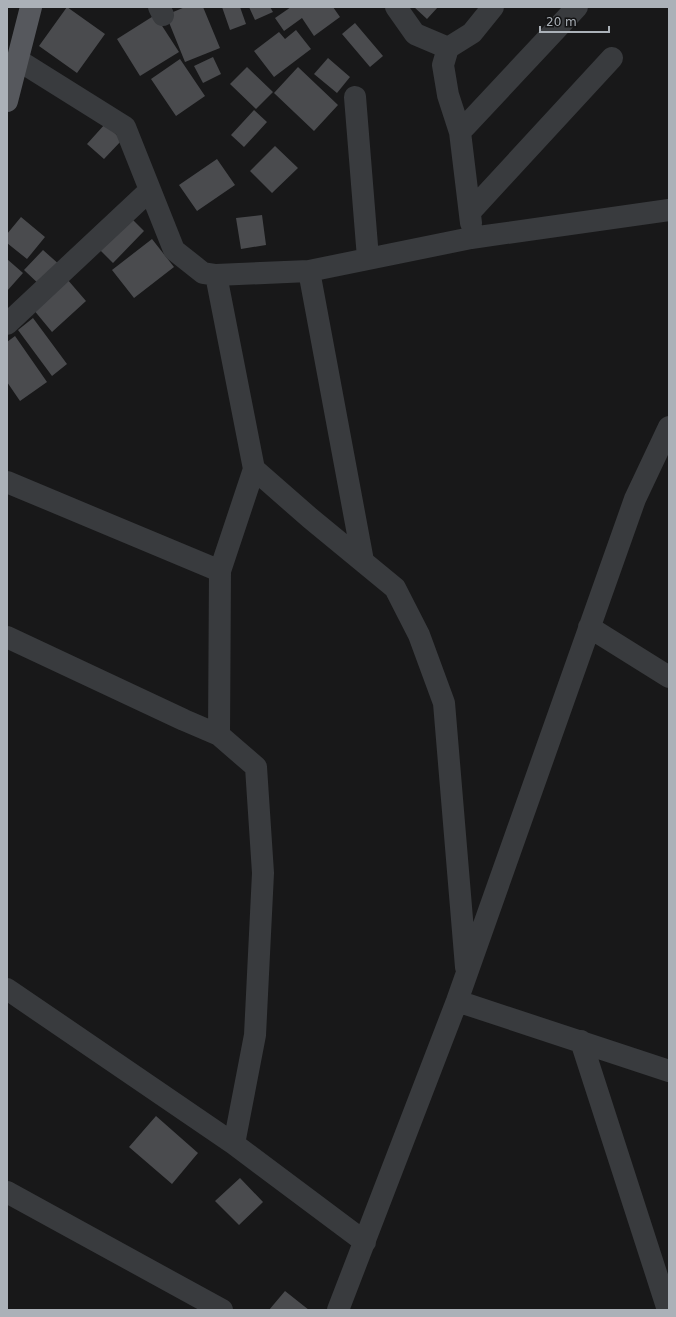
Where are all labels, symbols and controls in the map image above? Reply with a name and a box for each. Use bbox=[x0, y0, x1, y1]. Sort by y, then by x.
scale bar bbox=[540, 8, 609, 34]
text: 20 m bbox=[546, 15, 577, 29]

